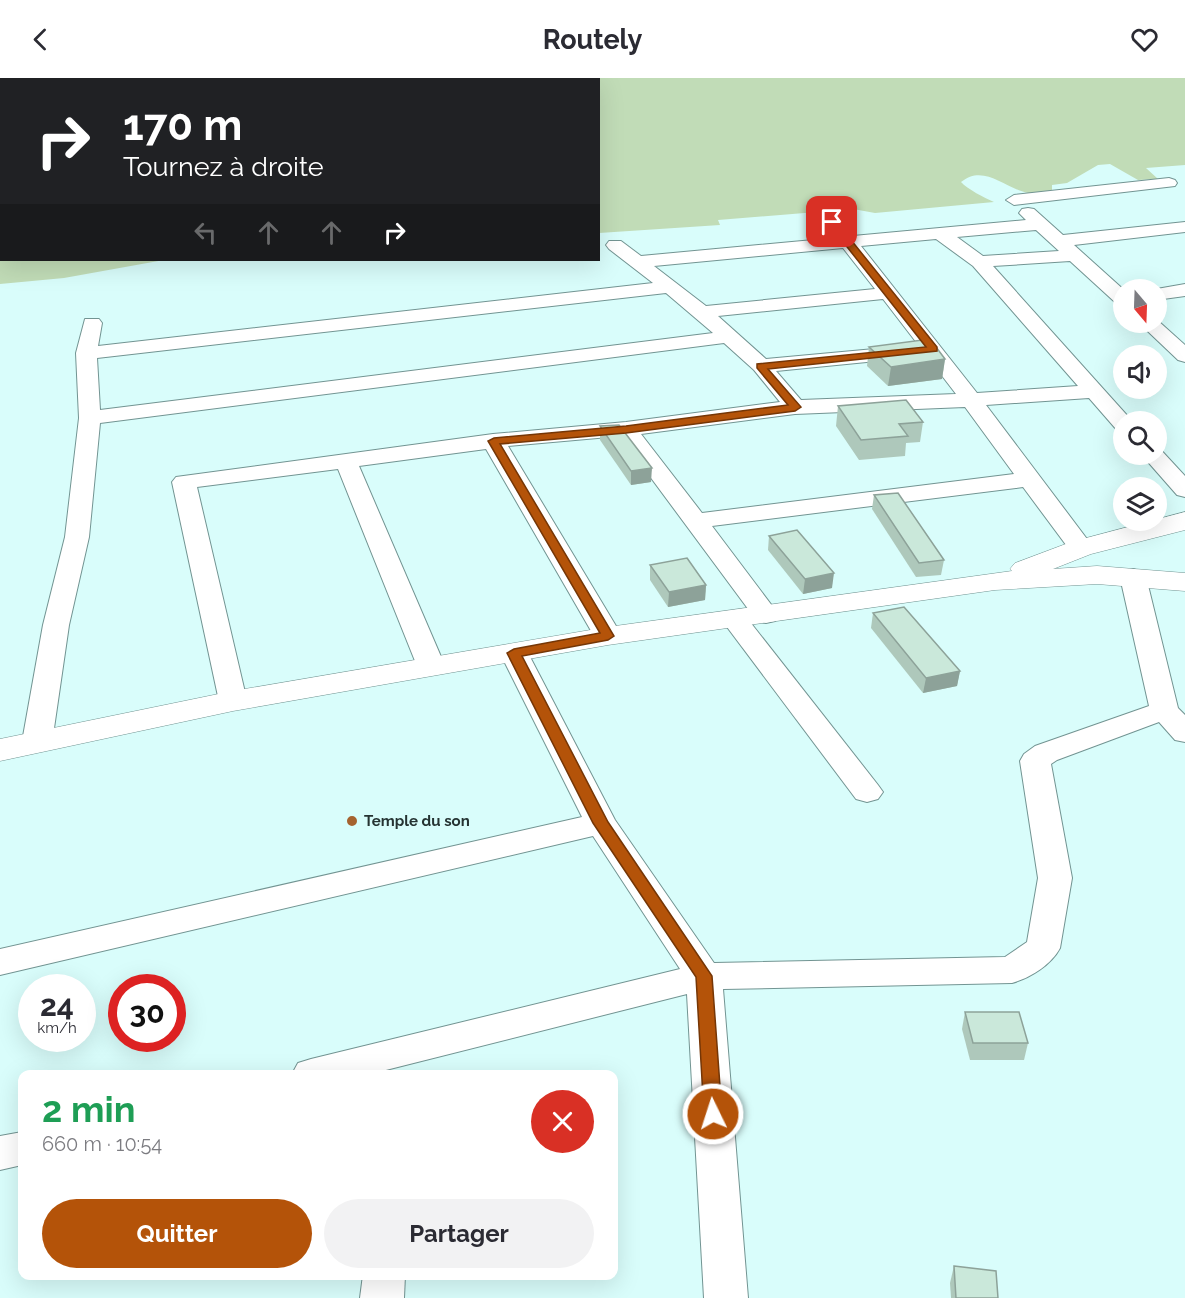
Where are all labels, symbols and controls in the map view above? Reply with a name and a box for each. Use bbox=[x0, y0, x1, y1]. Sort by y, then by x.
icon: back bbox=[24, 23, 57, 56]
icon: heart bbox=[1128, 23, 1161, 56]
text: Routely bbox=[543, 24, 642, 55]
text: 170 m bbox=[123, 101, 242, 150]
icon: right bbox=[24, 102, 102, 180]
text: Tournez à droite bbox=[123, 151, 324, 182]
pin bbox=[806, 196, 857, 247]
icon: arrive bbox=[815, 205, 848, 238]
icon: left bbox=[189, 216, 222, 249]
icon: ahead bbox=[252, 216, 285, 249]
icon: ahead bbox=[315, 216, 348, 249]
icon: right bbox=[378, 216, 411, 249]
north arrow bbox=[1113, 279, 1167, 333]
map controls bbox=[1113, 279, 1167, 531]
button: sound bbox=[1113, 345, 1167, 399]
button: search bbox=[1113, 411, 1167, 465]
button: layers bbox=[1113, 477, 1167, 531]
place label: Temple du son bbox=[364, 812, 470, 830]
marker: Temple du son bbox=[345, 814, 359, 828]
speed limit sign: 30 bbox=[108, 974, 186, 1052]
text: 24 bbox=[40, 988, 74, 1023]
text: km/h bbox=[37, 1019, 77, 1037]
position arrow bbox=[681, 1082, 745, 1146]
text: 2 min bbox=[42, 1088, 135, 1130]
button: close bbox=[531, 1090, 594, 1153]
text: 660 m · 10:54 bbox=[42, 1132, 162, 1156]
button: Quitter bbox=[42, 1199, 312, 1268]
button: Partager bbox=[324, 1199, 594, 1268]

